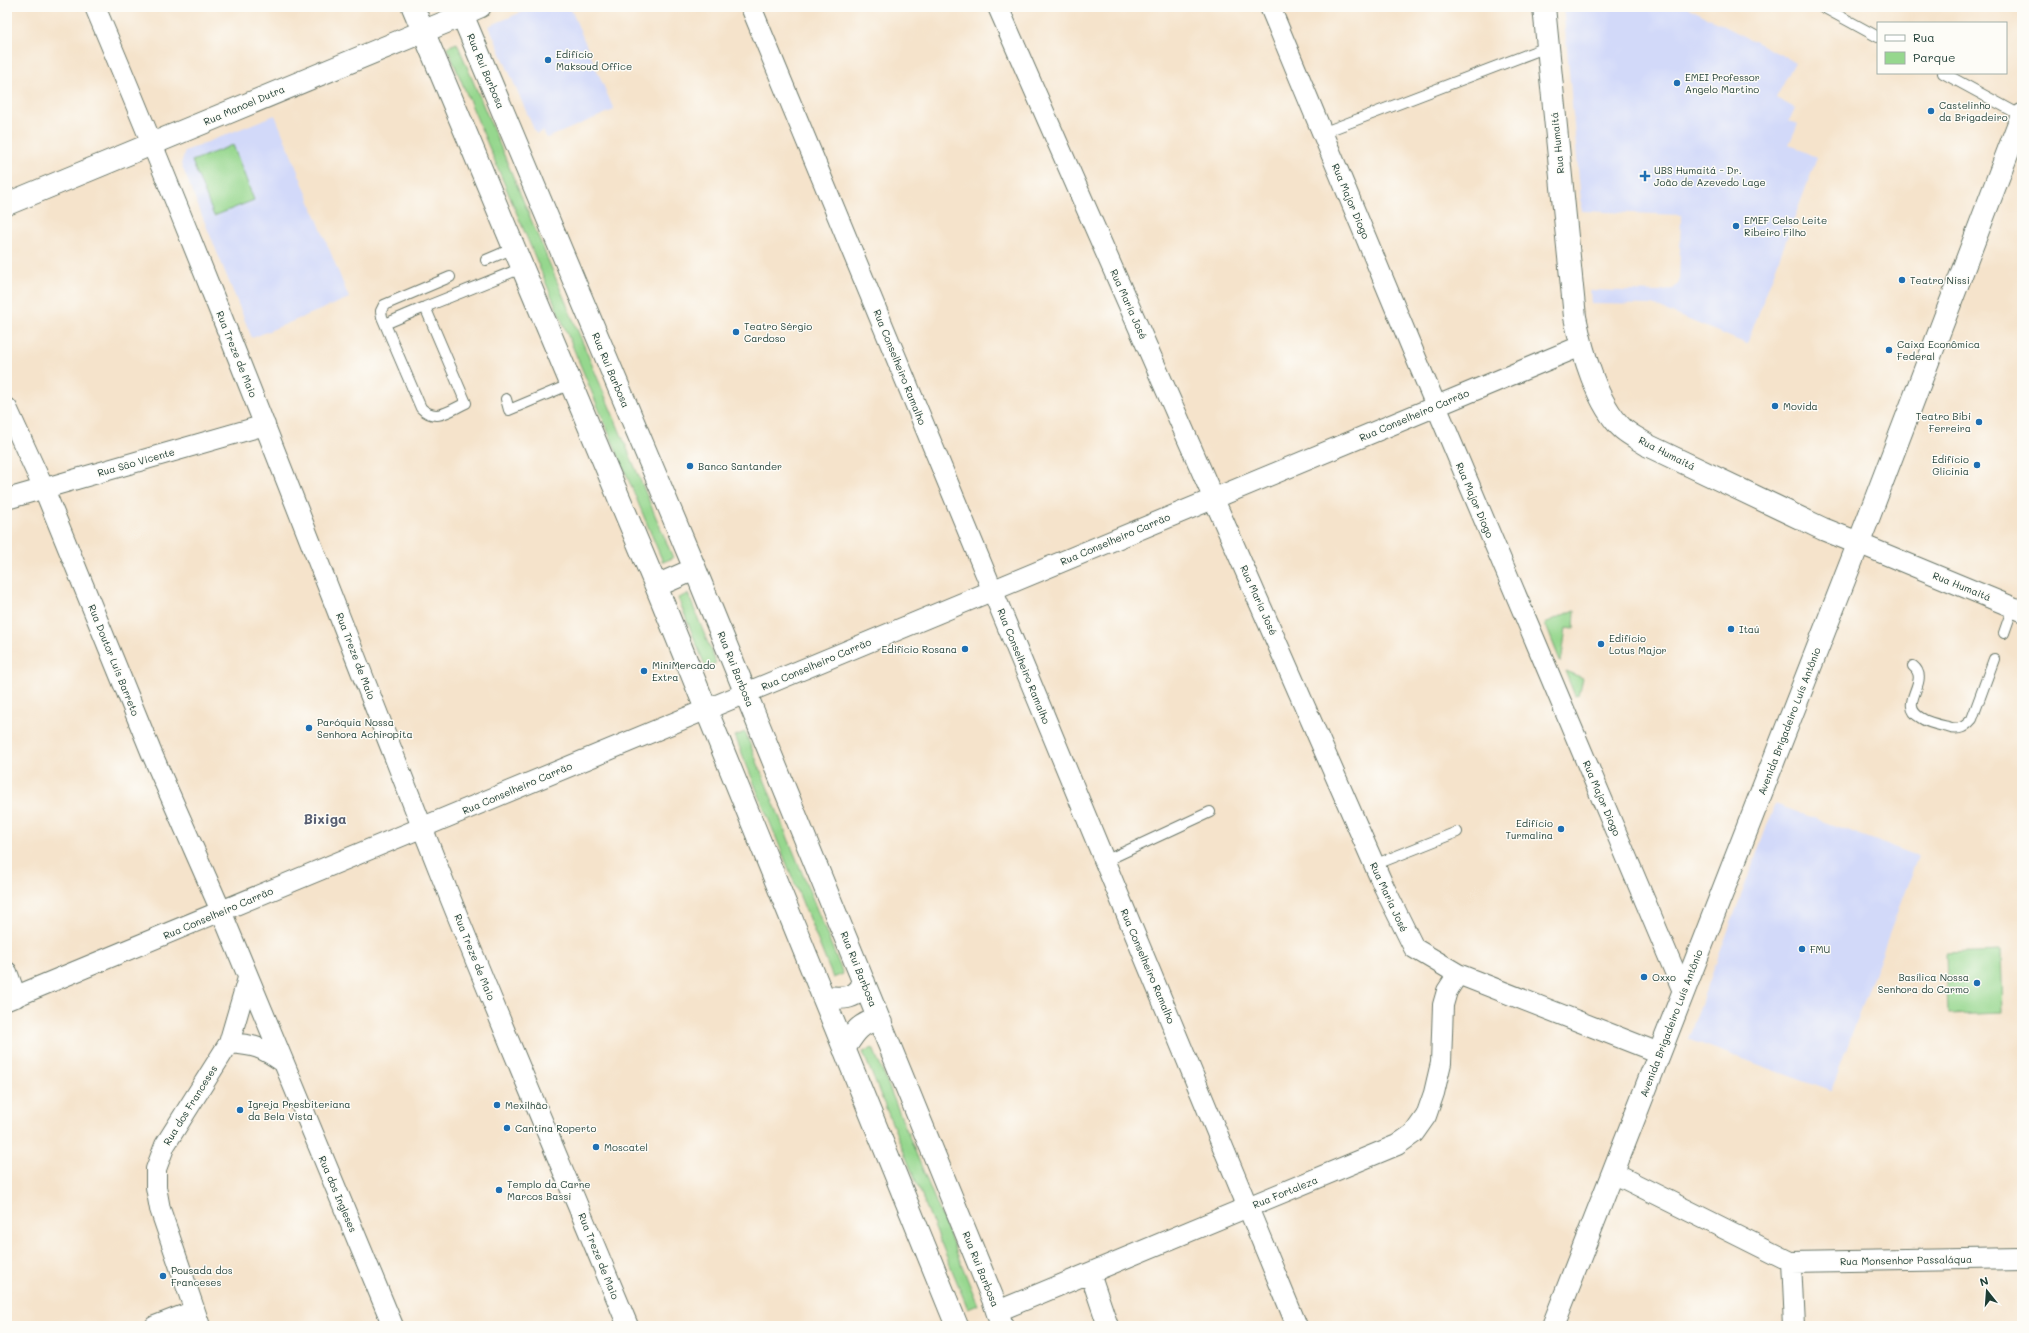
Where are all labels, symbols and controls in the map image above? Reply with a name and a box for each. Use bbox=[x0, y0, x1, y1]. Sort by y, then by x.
legend bbox=[1877, 22, 2007, 74]
text: Rua bbox=[1913, 29, 1935, 45]
street label: Rua Rui Barbosa bbox=[464, 31, 508, 111]
place label: Edifício Maksoud Office bbox=[556, 47, 632, 73]
text: Parque bbox=[1913, 49, 1956, 65]
marker: Edifício Maksoud Office bbox=[543, 55, 553, 65]
place label: EMEI Professor Angelo Martino bbox=[1685, 70, 1760, 96]
marker: EMEI Professor Angelo Martino bbox=[1672, 78, 1682, 88]
street label: Rua Manoel Dutra bbox=[201, 82, 287, 128]
place label: Castelinho da Brigadeiro bbox=[1939, 98, 2008, 124]
marker: Castelinho da Brigadeiro bbox=[1926, 106, 1936, 116]
street label: Rua Humaitá bbox=[1547, 112, 1567, 174]
street label: Rua Major Diogo bbox=[1329, 161, 1373, 241]
place label: UBS Humaitá - Dr. João de Azevedo Lage bbox=[1654, 163, 1766, 189]
marker: UBS Humaitá - Dr. João de Azevedo Lage bbox=[1639, 170, 1651, 182]
place label: EMEF Celso Leite Ribeiro Filho bbox=[1744, 213, 1827, 239]
marker: EMEF Celso Leite Ribeiro Filho bbox=[1731, 221, 1741, 231]
street label: Rua Maria José bbox=[1107, 267, 1151, 341]
place label: Teatro Nissi bbox=[1910, 273, 1970, 287]
marker: Teatro Nissi bbox=[1897, 275, 1907, 285]
street label: Rua Conselheiro Ramalho bbox=[870, 307, 930, 427]
street label: Rua Treze de Maio bbox=[213, 309, 261, 399]
place label: Teatro Sérgio Cardoso bbox=[744, 319, 812, 345]
marker: Teatro Sérgio Cardoso bbox=[731, 327, 741, 337]
street label: Rua Rui Barbosa bbox=[589, 330, 633, 410]
place label: Caixa Econômica Federal bbox=[1897, 337, 1980, 363]
marker: Caixa Econômica Federal bbox=[1884, 345, 1894, 355]
street label: Rua Conselheiro Carrão bbox=[1357, 385, 1471, 445]
place label: Movida bbox=[1783, 399, 1818, 413]
marker: Movida bbox=[1770, 401, 1780, 411]
place label: Teatro Bibi Ferreira bbox=[1916, 409, 1971, 435]
marker: Teatro Bibi Ferreira bbox=[1974, 417, 1984, 427]
street label: Rua Humaitá bbox=[1636, 433, 1698, 473]
street label: Rua São Vicente bbox=[96, 444, 176, 480]
place label: Edifício Glicinia bbox=[1932, 452, 1969, 478]
place label: Banco Santander bbox=[698, 459, 782, 473]
street label: Rua Major Diogo bbox=[1453, 460, 1497, 540]
marker: Edifício Glicinia bbox=[1972, 460, 1982, 470]
marker: Banco Santander bbox=[685, 461, 695, 471]
street label: Rua Conselheiro Carrão bbox=[1058, 509, 1172, 569]
street label: Rua Maria José bbox=[1237, 563, 1281, 637]
street label: Rua Humaitá bbox=[1931, 568, 1993, 604]
street label: Rua Doutor Luís Barreto bbox=[85, 602, 143, 718]
street label: Rua Conselheiro Ramalho bbox=[994, 606, 1054, 726]
street label: Rua Treze de Maio bbox=[333, 611, 379, 701]
place label: Itaú bbox=[1739, 622, 1759, 636]
marker: Itaú bbox=[1726, 624, 1736, 634]
street label: Rua Rui Barbosa bbox=[714, 629, 758, 709]
place label: Edifício Lotus Major bbox=[1609, 631, 1667, 657]
street label: Rua Conselheiro Carrão bbox=[759, 634, 873, 694]
marker: Edifício Lotus Major bbox=[1596, 639, 1606, 649]
place label: Edifício Rosana bbox=[882, 642, 957, 656]
marker: Edifício Rosana bbox=[960, 644, 970, 654]
street label: Avenida Brigadeiro Luís Antônio bbox=[1754, 645, 1824, 797]
place label: MiniMercado Extra bbox=[652, 658, 715, 684]
marker: MiniMercado Extra bbox=[639, 666, 649, 676]
place label: Paróquia Nossa Senhora Achiropita bbox=[317, 715, 413, 741]
marker: Paróquia Nossa Senhora Achiropita bbox=[304, 723, 314, 733]
street label: Rua Conselheiro Carrão bbox=[460, 758, 574, 818]
street label: Rua Major Diogo bbox=[1580, 758, 1624, 838]
district label: Bixiga bbox=[303, 809, 347, 828]
place label: Edifício Turmalina bbox=[1505, 816, 1553, 842]
marker: Edifício Turmalina bbox=[1556, 824, 1566, 834]
street label: Rua Maria José bbox=[1367, 860, 1411, 934]
street label: Rua Conselheiro Carrão bbox=[161, 883, 275, 943]
street label: Rua Conselheiro Ramalho bbox=[1117, 906, 1179, 1026]
street label: Rua Treze de Maio bbox=[451, 912, 499, 1002]
street label: Rua Rui Barbosa bbox=[837, 929, 881, 1009]
place label: FMU bbox=[1810, 942, 1830, 956]
marker: FMU bbox=[1797, 944, 1807, 954]
street label: Avenida Brigadeiro Luís Antônio bbox=[1636, 947, 1706, 1099]
place label: Oxxo bbox=[1652, 970, 1676, 984]
place label: Basílica Nossa Senhora do Carmo bbox=[1878, 970, 1969, 996]
marker: Oxxo bbox=[1639, 972, 1649, 982]
marker: Basílica Nossa Senhora do Carmo bbox=[1972, 978, 1982, 988]
street label: Rua dos Franceses bbox=[160, 1062, 220, 1148]
place label: Igreja Presbiteriana da Bela Vista bbox=[248, 1097, 350, 1123]
place label: Mexilhão bbox=[505, 1098, 548, 1112]
marker: Mexilhão bbox=[492, 1100, 502, 1110]
marker: Igreja Presbiteriana da Bela Vista bbox=[235, 1105, 245, 1115]
place label: Cantina Roperto bbox=[515, 1121, 596, 1135]
marker: Cantina Roperto bbox=[502, 1123, 512, 1133]
place label: Moscatel bbox=[604, 1140, 648, 1154]
marker: Moscatel bbox=[591, 1142, 601, 1152]
street label: Rua dos Ingleses bbox=[316, 1154, 361, 1235]
street label: Rua Fortaleza bbox=[1250, 1173, 1320, 1211]
place label: Templo da Carne Marcos Bassi bbox=[507, 1177, 590, 1203]
marker: Templo da Carne Marcos Bassi bbox=[494, 1185, 504, 1195]
street label: Rua Treze de Maio bbox=[575, 1211, 623, 1301]
street label: Rua Rui Barbosa bbox=[959, 1229, 1003, 1309]
street label: Rua Monsenhor Passaláqua bbox=[1840, 1252, 1972, 1268]
place label: Pousada dos Franceses bbox=[171, 1263, 233, 1289]
marker: Pousada dos Franceses bbox=[158, 1271, 168, 1281]
north arrow bbox=[1967, 1271, 2007, 1311]
text: N bbox=[1978, 1273, 1990, 1289]

